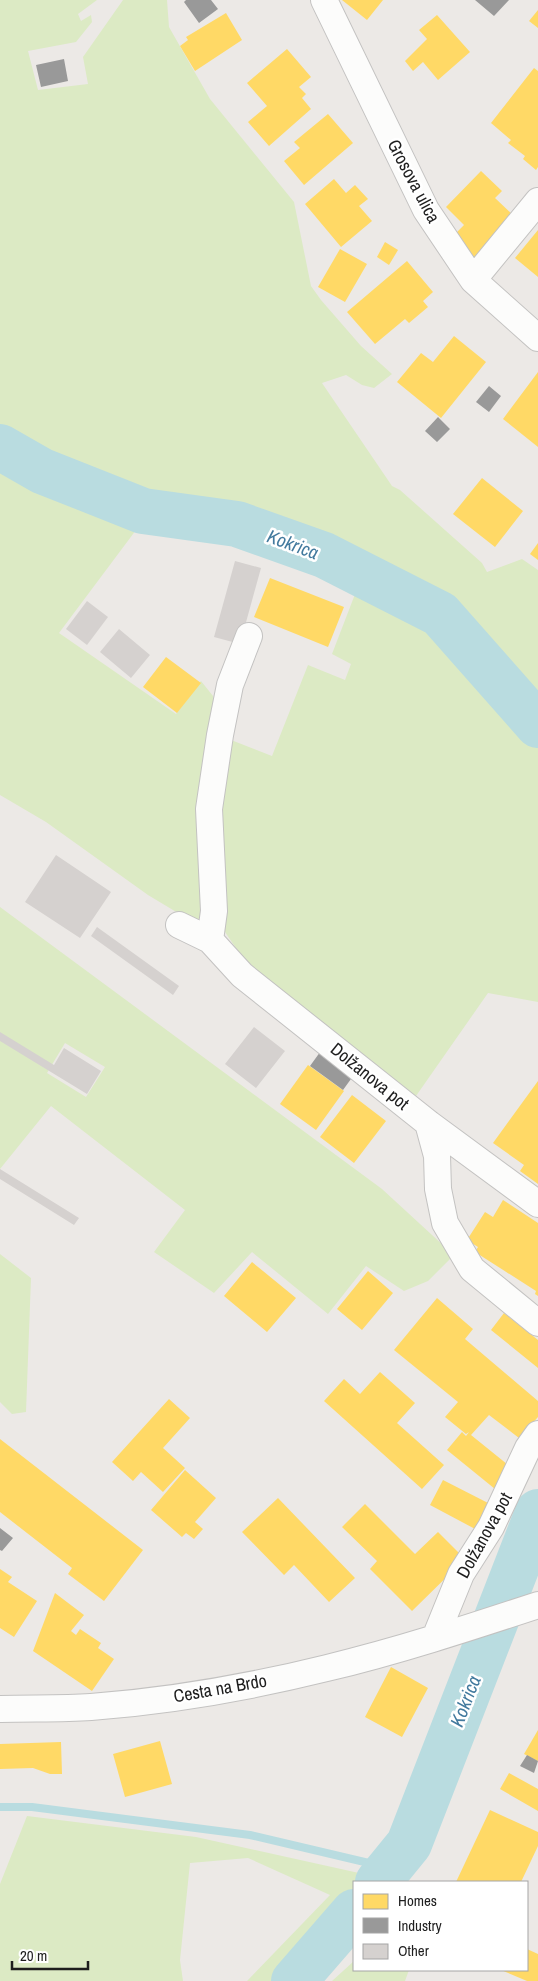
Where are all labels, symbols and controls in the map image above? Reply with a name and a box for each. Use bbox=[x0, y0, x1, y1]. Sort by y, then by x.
street label: Grosova ulica bbox=[382, 135, 446, 227]
water label: Kokrica bbox=[264, 523, 323, 565]
street label: Dolžanova pot bbox=[325, 1037, 415, 1115]
street label: Dolžanova pot bbox=[450, 1488, 518, 1582]
street label: Cesta na Brdo bbox=[171, 1667, 269, 1709]
water label: Kokrica bbox=[443, 1671, 487, 1730]
legend bbox=[353, 1881, 528, 1971]
text: Homes bbox=[398, 1890, 437, 1911]
text: Industry bbox=[398, 1915, 443, 1936]
scale bar bbox=[12, 1938, 89, 1970]
text: Other bbox=[398, 1940, 429, 1961]
text: 20 m bbox=[20, 1945, 47, 1966]

